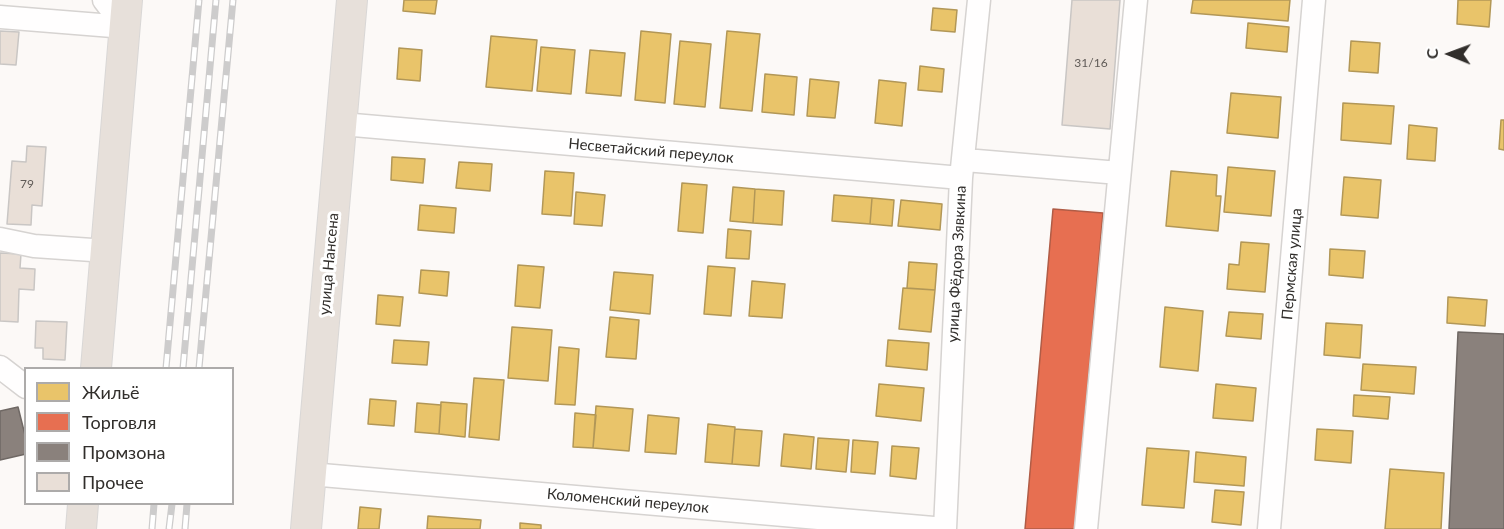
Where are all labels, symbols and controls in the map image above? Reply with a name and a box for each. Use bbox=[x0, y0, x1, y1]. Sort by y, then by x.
north arrow bbox=[1420, 24, 1480, 84]
text: С bbox=[1422, 48, 1441, 59]
house number: 31/16 bbox=[1074, 56, 1108, 70]
street label: Несветайский переулок bbox=[568, 135, 734, 167]
house number: 79 bbox=[20, 177, 34, 191]
street label: улица Фёдора Зявкина bbox=[944, 185, 970, 343]
street label: Пермская улица bbox=[1278, 207, 1306, 321]
street label: улица Нансена bbox=[316, 212, 342, 316]
legend bbox=[24, 367, 234, 505]
text: Жильё bbox=[82, 381, 140, 403]
text: Торговля bbox=[82, 411, 156, 433]
text: Промзона bbox=[82, 441, 165, 463]
text: Прочее bbox=[82, 471, 144, 493]
street label: Коломенский переулок bbox=[546, 485, 710, 517]

